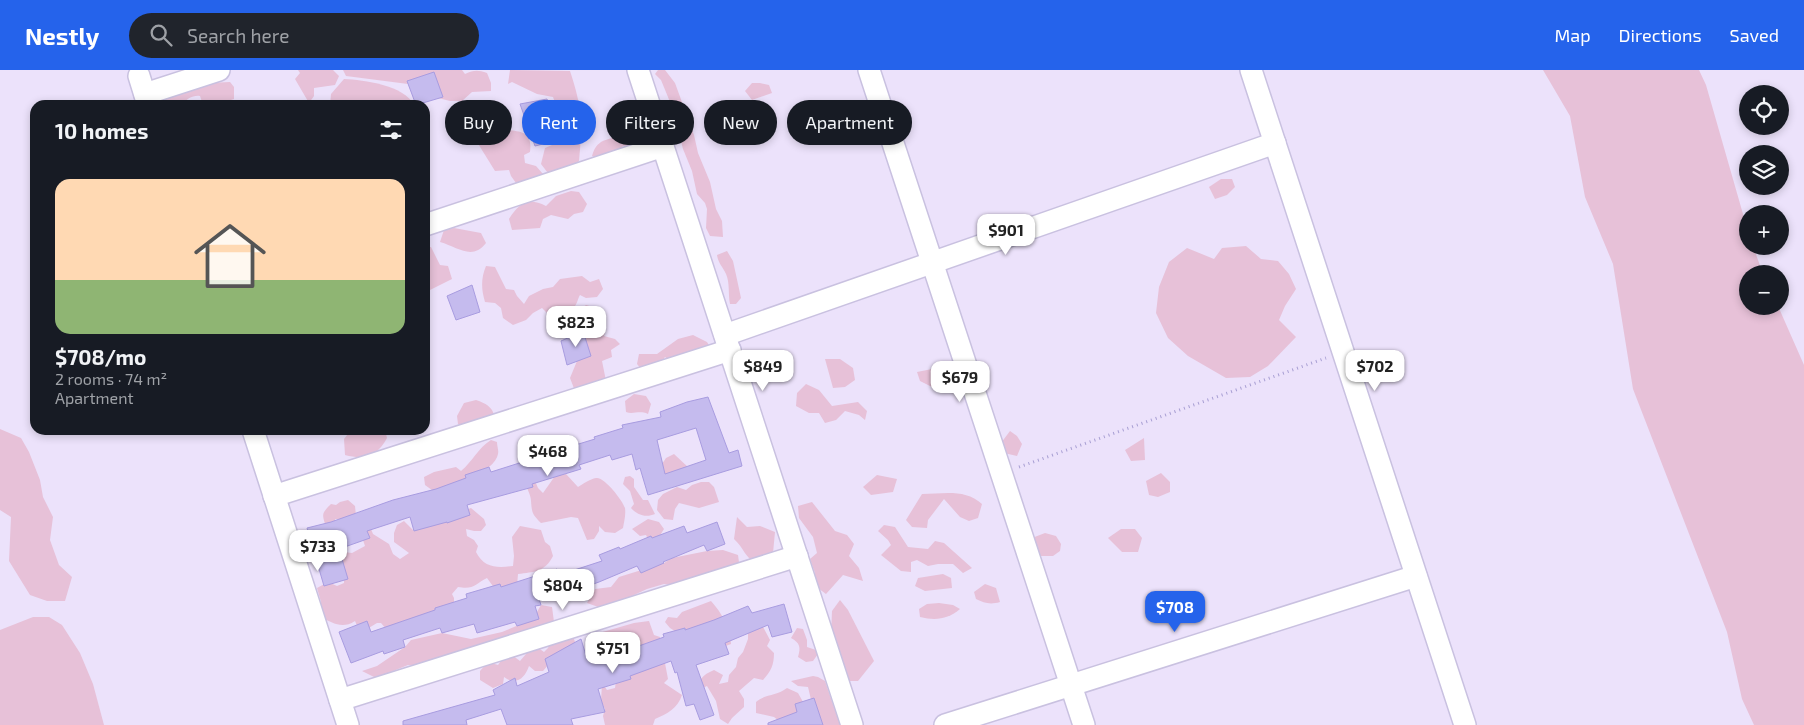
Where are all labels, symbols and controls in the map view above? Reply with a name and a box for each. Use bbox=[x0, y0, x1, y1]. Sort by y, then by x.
search box bbox=[129, 13, 479, 58]
text: Nestly bbox=[25, 21, 99, 50]
icon: search bbox=[147, 21, 175, 49]
text: Search here bbox=[187, 24, 289, 47]
text: Map bbox=[1554, 24, 1591, 46]
text: Directions bbox=[1619, 24, 1702, 46]
text: Saved bbox=[1730, 24, 1779, 46]
map controls bbox=[1739, 85, 1789, 315]
button: locate bbox=[1739, 85, 1789, 135]
chip: Buy bbox=[445, 100, 512, 145]
chip: Rent bbox=[522, 100, 596, 145]
chip: Filters bbox=[606, 100, 694, 145]
chip: New bbox=[704, 100, 777, 145]
chip: Apartment bbox=[787, 100, 912, 145]
icon: filters bbox=[377, 116, 405, 144]
text: 10 homes bbox=[55, 118, 148, 143]
button: layers bbox=[1739, 145, 1789, 195]
button: + bbox=[1739, 205, 1789, 255]
icon: home bbox=[185, 211, 275, 301]
pin: $901 bbox=[976, 214, 1036, 256]
text: $901 bbox=[988, 220, 1024, 239]
button: − bbox=[1739, 265, 1789, 315]
pin: $823 bbox=[546, 306, 606, 348]
text: $823 bbox=[557, 312, 595, 331]
text: $708/mo bbox=[55, 344, 146, 369]
pin: $849 bbox=[733, 350, 793, 392]
pin: $702 bbox=[1345, 350, 1405, 392]
text: $849 bbox=[744, 356, 782, 375]
text: $702 bbox=[1356, 356, 1394, 375]
pin: $679 bbox=[930, 360, 990, 403]
text: $679 bbox=[942, 367, 978, 386]
text: 2 rooms · 74 m² bbox=[55, 369, 167, 388]
text: Apartment bbox=[55, 388, 134, 407]
pin: $468 bbox=[518, 434, 578, 477]
text: $468 bbox=[529, 441, 567, 460]
pin: $733 bbox=[288, 530, 348, 572]
text: $733 bbox=[300, 536, 336, 555]
pin: $804 bbox=[533, 568, 593, 611]
text: $804 bbox=[543, 575, 583, 594]
pin: $708 bbox=[1145, 590, 1205, 633]
text: $708 bbox=[1156, 597, 1194, 616]
pin: $751 bbox=[583, 632, 643, 674]
text: $751 bbox=[596, 638, 630, 657]

